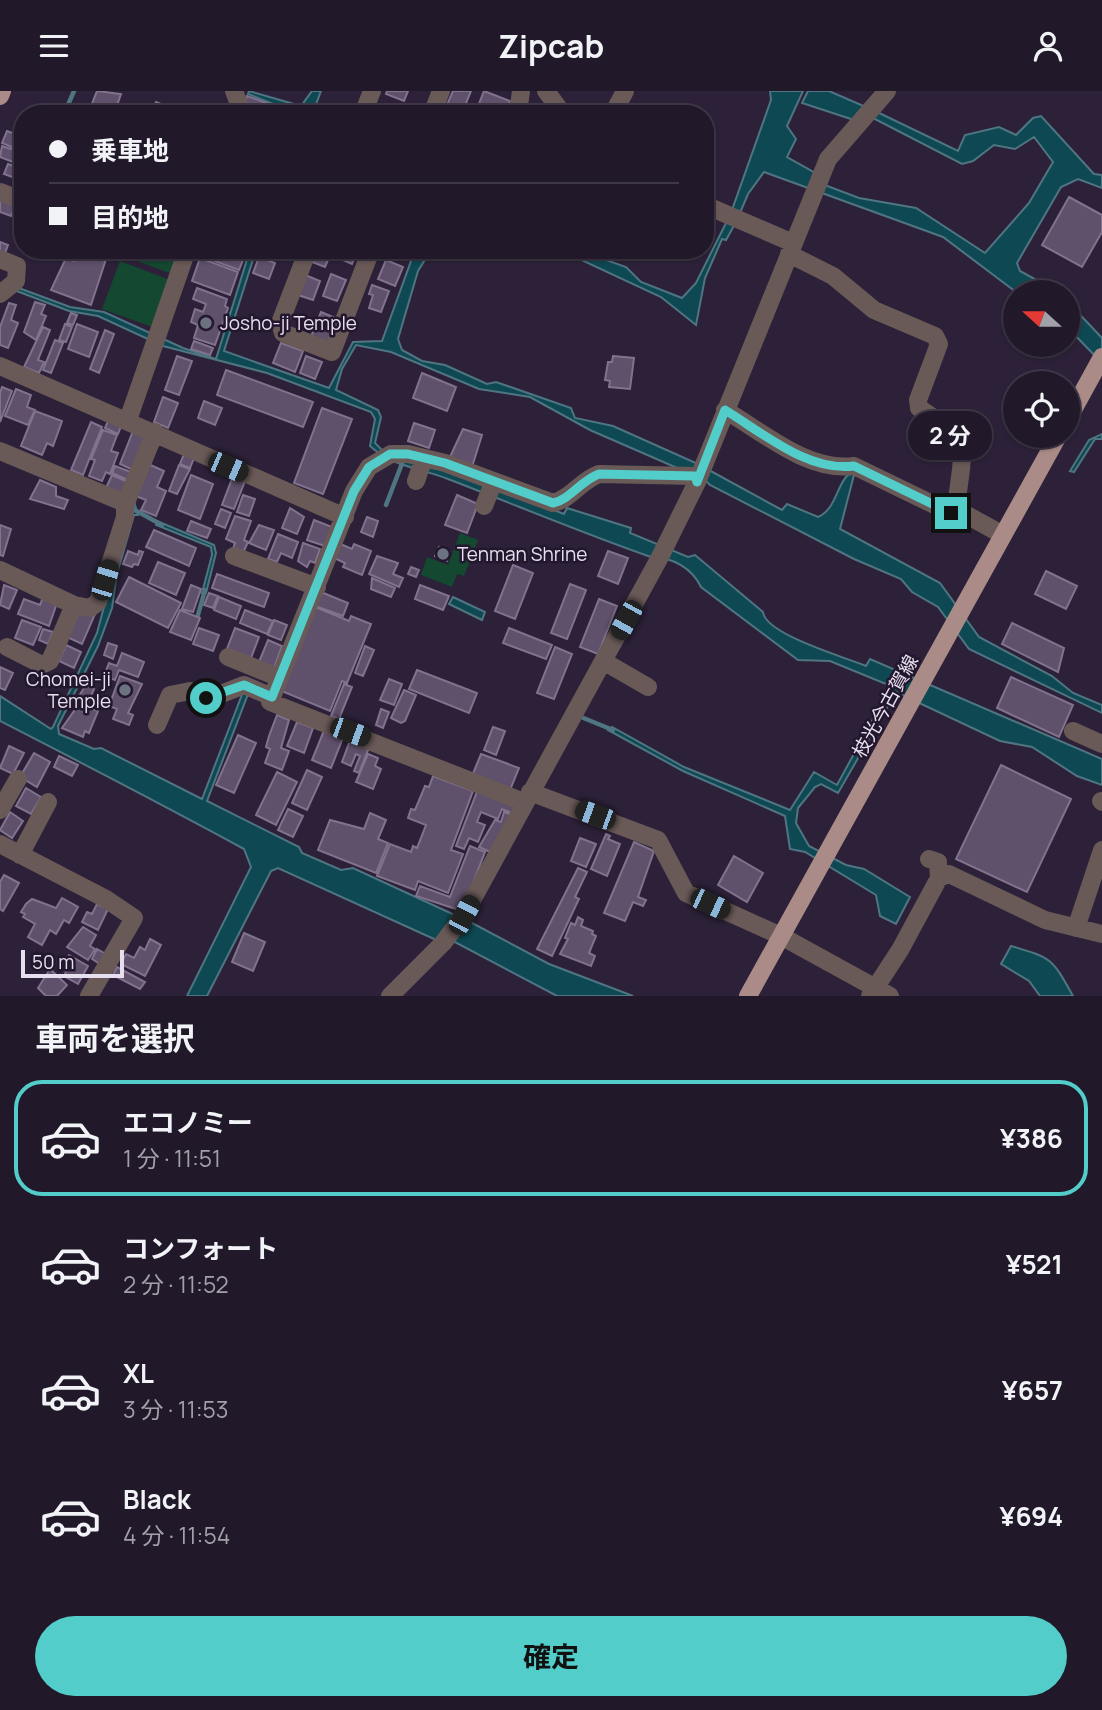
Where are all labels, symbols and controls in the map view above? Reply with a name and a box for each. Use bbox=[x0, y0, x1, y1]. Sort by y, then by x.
text: Zipcab bbox=[498, 24, 604, 68]
icon: menu bbox=[35, 27, 73, 65]
icon: person bbox=[1029, 27, 1067, 65]
text: 乗車地 bbox=[91, 132, 169, 168]
text: 目的地 bbox=[91, 199, 169, 235]
north arrow bbox=[1003, 280, 1080, 357]
map controls bbox=[1003, 280, 1080, 448]
place label: Josho-ji Temple bbox=[220, 310, 357, 336]
marker: Josho-ji Temple bbox=[198, 315, 214, 331]
button: locate bbox=[1003, 371, 1080, 448]
callout: 2 分 bbox=[909, 411, 993, 461]
text: 2 分 bbox=[929, 419, 971, 451]
car bbox=[205, 449, 252, 485]
route end bbox=[935, 497, 967, 529]
place label: Tenman Shrine bbox=[457, 541, 587, 567]
marker: Tenman Shrine bbox=[435, 546, 451, 562]
car bbox=[89, 557, 122, 603]
car bbox=[607, 597, 646, 643]
street label: 枝光今古賀線 bbox=[846, 650, 924, 762]
place label: Chomei-ji Temple bbox=[26, 666, 111, 714]
marker: Chomei-ji Temple bbox=[117, 682, 133, 698]
route start bbox=[190, 682, 222, 714]
car bbox=[327, 715, 374, 749]
car bbox=[572, 798, 619, 832]
car bbox=[687, 886, 734, 922]
car bbox=[445, 892, 484, 938]
scale bar bbox=[21, 947, 124, 979]
text: 50 m bbox=[32, 949, 74, 975]
text: 車両を選択 bbox=[35, 1016, 195, 1060]
text: エコノミー bbox=[123, 1104, 253, 1140]
icon: car bbox=[39, 1107, 102, 1170]
text: ¥386 bbox=[1000, 1120, 1063, 1156]
text: 1 分 · 11:51 bbox=[123, 1142, 221, 1174]
text: コンフォート bbox=[123, 1230, 278, 1266]
icon: car bbox=[39, 1233, 102, 1296]
text: ¥521 bbox=[1006, 1246, 1063, 1282]
text: 2 分 · 11:52 bbox=[123, 1268, 229, 1300]
text: XL bbox=[123, 1355, 154, 1391]
icon: car bbox=[39, 1359, 102, 1422]
text: ¥657 bbox=[1002, 1372, 1063, 1408]
text: 3 分 · 11:53 bbox=[123, 1393, 229, 1425]
text: Black bbox=[123, 1481, 191, 1517]
icon: car bbox=[39, 1485, 102, 1548]
text: ¥694 bbox=[1000, 1498, 1063, 1534]
text: 4 分 · 11:54 bbox=[123, 1519, 230, 1551]
button: 確定 bbox=[35, 1616, 1067, 1696]

